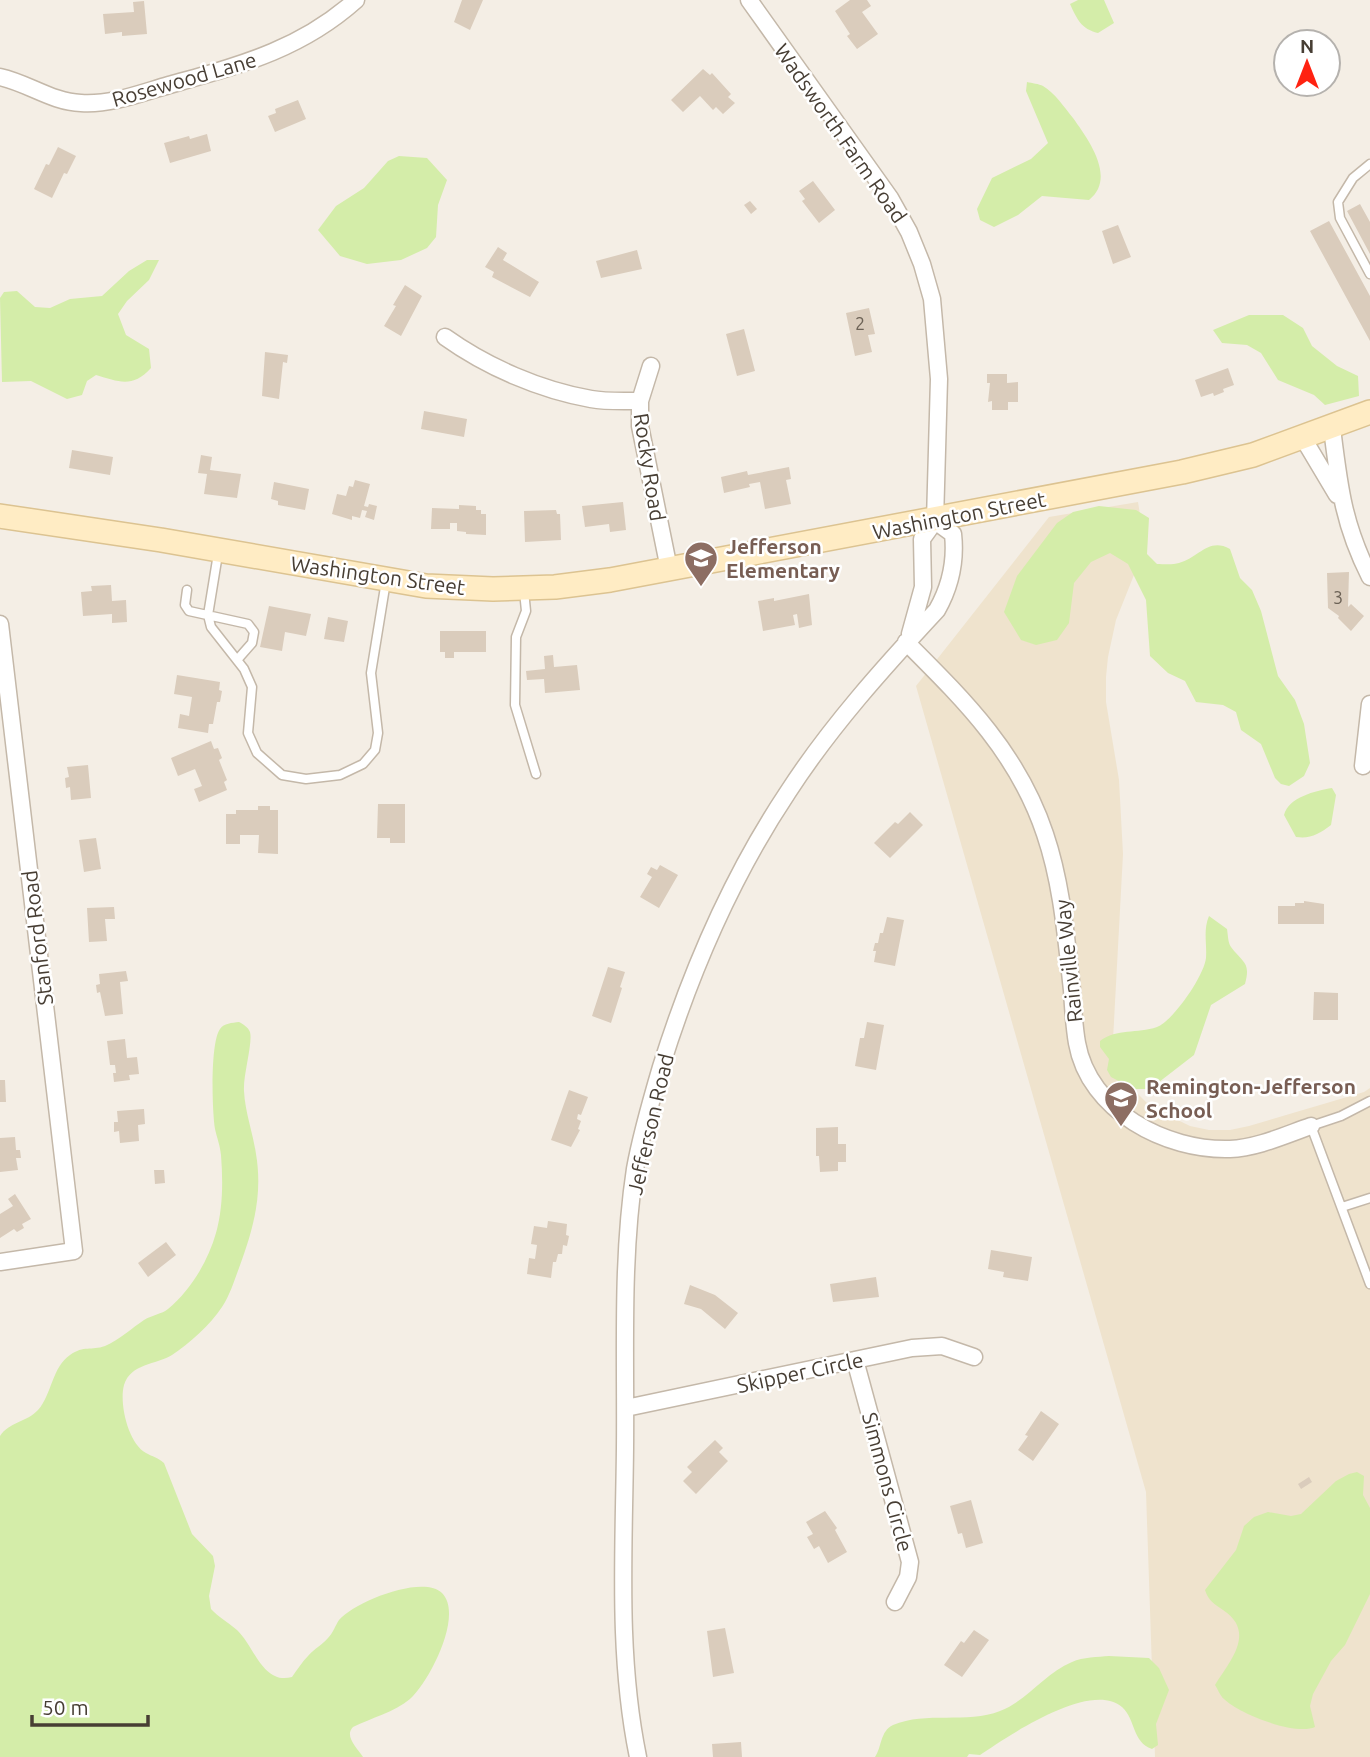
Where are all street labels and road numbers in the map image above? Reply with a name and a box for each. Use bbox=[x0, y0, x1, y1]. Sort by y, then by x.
street label: Wadsworth Farm Road bbox=[770, 39, 912, 227]
street label: Rosewood Lane bbox=[109, 47, 259, 111]
street label: Rocky Road bbox=[630, 411, 670, 523]
street label: Washington Street bbox=[870, 486, 1048, 544]
street label: Washington Street bbox=[289, 551, 467, 599]
street label: Stanford Road bbox=[17, 869, 57, 1007]
street label: Rainville Way bbox=[1050, 898, 1086, 1024]
street label: Jefferson Road bbox=[622, 1051, 678, 1197]
street label: Skipper Circle bbox=[735, 1347, 865, 1397]
street label: Simmons Circle bbox=[858, 1410, 918, 1554]

